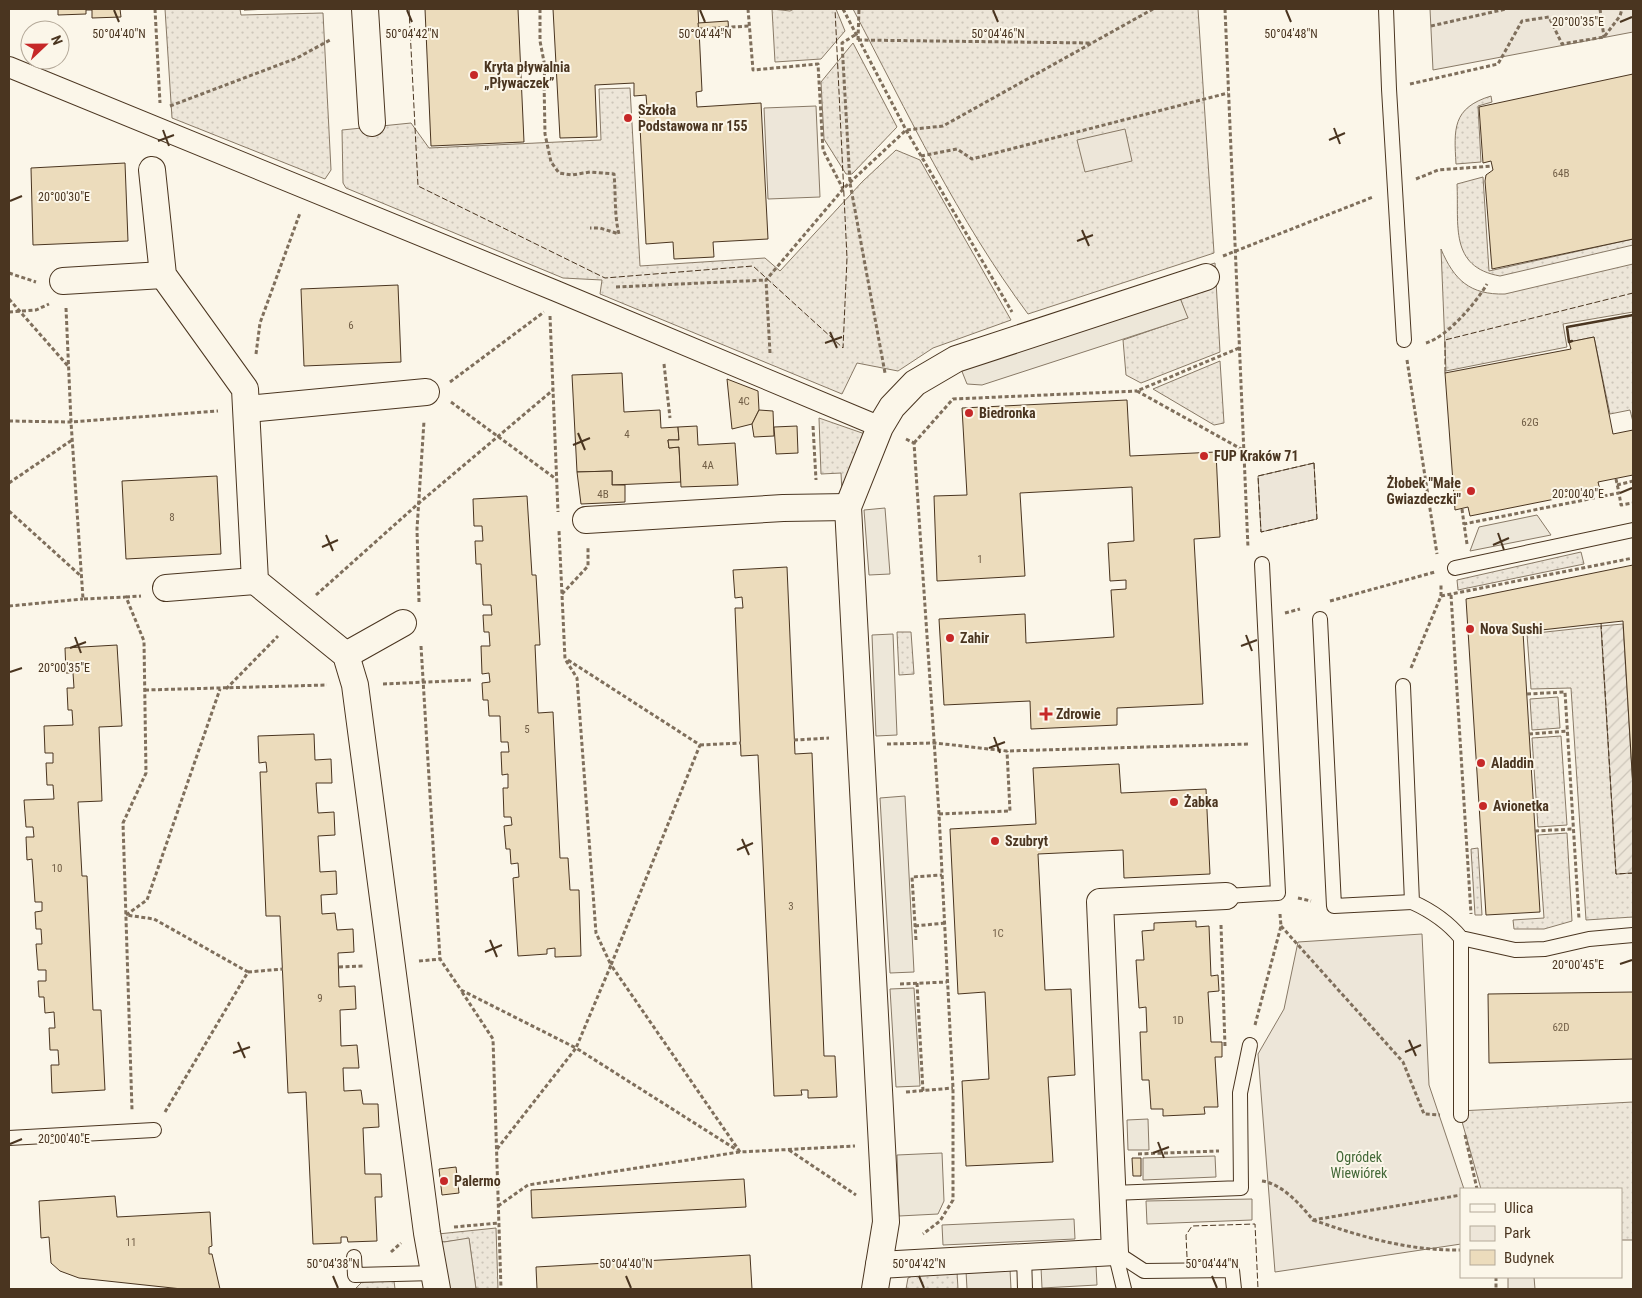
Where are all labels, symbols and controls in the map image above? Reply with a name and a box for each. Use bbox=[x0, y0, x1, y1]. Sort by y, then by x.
text: 20°00'35"E bbox=[1552, 15, 1604, 29]
north arrow bbox=[20, 20, 70, 70]
text: 50°04'40"N bbox=[92, 27, 146, 41]
text: 50°04'42"N bbox=[385, 27, 439, 41]
text: 50°04'44"N bbox=[678, 27, 732, 41]
text: 50°04'46"N bbox=[971, 27, 1025, 41]
text: 50°04'48"N bbox=[1264, 27, 1318, 41]
text: N bbox=[48, 33, 66, 47]
place label: Kryta pływalnia „Pływaczek” bbox=[484, 59, 570, 91]
marker: Kryta pływalnia „Pływaczek” bbox=[468, 69, 480, 81]
place label: Szkoła Podstawowa nr 155 bbox=[638, 102, 748, 134]
marker: Szkoła Podstawowa nr 155 bbox=[622, 112, 634, 124]
house number: 64B bbox=[1553, 167, 1569, 180]
text: 20°00'30"E bbox=[38, 190, 90, 204]
house number: 6 bbox=[348, 319, 354, 332]
house number: 4C bbox=[738, 395, 750, 408]
place label: Biedronka bbox=[979, 405, 1036, 421]
marker: Biedronka bbox=[963, 407, 975, 419]
house number: 62G bbox=[1521, 416, 1539, 429]
house number: 4 bbox=[624, 428, 630, 441]
place label: FUP Kraków 71 bbox=[1214, 448, 1299, 464]
marker: FUP Kraków 71 bbox=[1198, 450, 1210, 462]
house number: 4A bbox=[702, 459, 715, 472]
place label: Żłobek "Małe Gwiazdeczki" bbox=[1386, 475, 1462, 507]
marker: Żłobek "Małe Gwiazdeczki" bbox=[1465, 485, 1477, 497]
text: 20°00'40"E bbox=[1552, 487, 1604, 501]
house number: 4B bbox=[597, 488, 609, 501]
house number: 8 bbox=[169, 511, 175, 524]
house number: 1 bbox=[977, 553, 983, 566]
place label: Nova Sushi bbox=[1480, 621, 1543, 637]
marker: Nova Sushi bbox=[1464, 623, 1476, 635]
place label: Zahir bbox=[960, 630, 989, 646]
marker: Zahir bbox=[944, 632, 956, 644]
text: 20°00'35"E bbox=[38, 661, 90, 675]
place label: Zdrowie bbox=[1056, 706, 1101, 722]
marker: Zdrowie bbox=[1040, 708, 1052, 720]
house number: 5 bbox=[524, 723, 530, 736]
place label: Aladdin bbox=[1491, 755, 1534, 771]
marker: Aladdin bbox=[1475, 757, 1487, 769]
place label: Żabka bbox=[1184, 794, 1219, 810]
marker: Żabka bbox=[1168, 796, 1180, 808]
place label: Avionetka bbox=[1493, 798, 1549, 814]
marker: Avionetka bbox=[1477, 800, 1489, 812]
place label: Szubryt bbox=[1005, 833, 1048, 849]
marker: Szubryt bbox=[989, 835, 1001, 847]
house number: 10 bbox=[52, 862, 62, 875]
house number: 3 bbox=[788, 900, 794, 913]
house number: 1C bbox=[992, 927, 1004, 940]
text: 20°00'45"E bbox=[1552, 958, 1604, 972]
house number: 9 bbox=[317, 992, 323, 1005]
house number: 1D bbox=[1172, 1014, 1184, 1027]
house number: 62D bbox=[1552, 1021, 1570, 1034]
text: 20°00'40"E bbox=[38, 1132, 90, 1146]
park label: Ogródek Wiewiórek bbox=[1331, 1149, 1388, 1181]
place label: Palermo bbox=[454, 1173, 501, 1189]
marker: Palermo bbox=[438, 1175, 450, 1187]
legend bbox=[1460, 1188, 1622, 1278]
text: Ulica bbox=[1504, 1199, 1533, 1217]
text: Park bbox=[1504, 1224, 1531, 1242]
house number: 11 bbox=[126, 1236, 136, 1249]
text: Budynek bbox=[1504, 1249, 1554, 1267]
text: 50°04'38"N bbox=[306, 1257, 360, 1271]
text: 50°04'40"N bbox=[599, 1257, 653, 1271]
text: 50°04'42"N bbox=[892, 1257, 946, 1271]
text: 50°04'44"N bbox=[1185, 1257, 1239, 1271]

